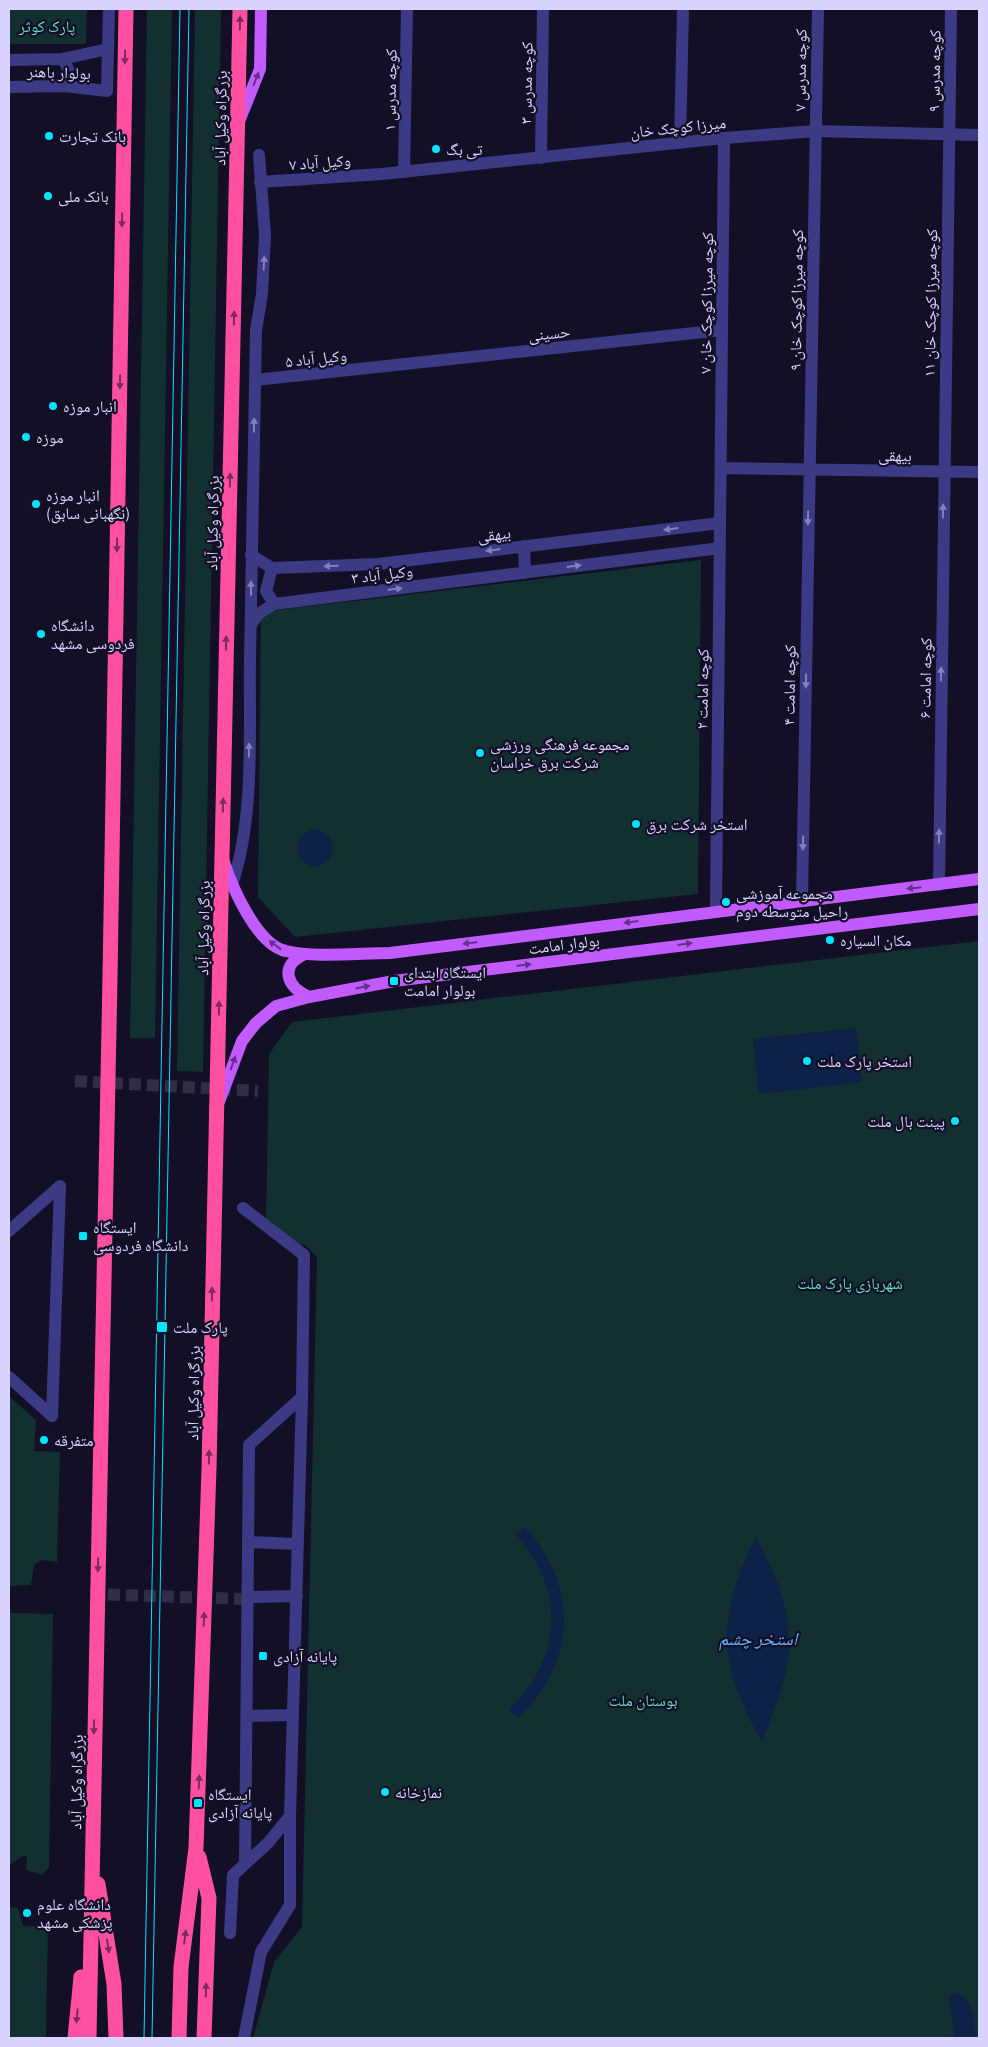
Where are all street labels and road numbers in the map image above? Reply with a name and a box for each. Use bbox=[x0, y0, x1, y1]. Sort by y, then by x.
street label: کوچه مدرس ۷ bbox=[789, 28, 813, 111]
street label: کوچه مدرس ۹ bbox=[923, 29, 947, 112]
street label: کوچه مدرس ۳ bbox=[515, 41, 539, 124]
street label: کوچه مدرس ۱ bbox=[379, 48, 403, 131]
street label: بولوار باهنر bbox=[26, 61, 91, 85]
street label: بزرگراه وکیل آباد bbox=[209, 70, 233, 166]
street label: میرزا کوچک خان bbox=[629, 112, 727, 144]
street label: ۷ وکیل آباد bbox=[288, 150, 352, 176]
street label: کوچه میرزا کوچک خان ۱۱ bbox=[919, 228, 943, 377]
street label: کوچه میرزا کوچک خان ۹ bbox=[785, 229, 809, 371]
street label: کوچه میرزا کوچک خان ۷ bbox=[695, 232, 719, 374]
street label: حسینی bbox=[527, 321, 571, 347]
street label: وکیل آباد ۵ bbox=[284, 345, 348, 373]
street label: بیهقی bbox=[878, 445, 912, 467]
street label: بزرگراه وکیل آباد bbox=[201, 475, 225, 571]
street label: بیهقی bbox=[476, 522, 512, 548]
street label: ۳ وکیل آباد bbox=[350, 560, 414, 590]
street label: کوچه امامت ۶ bbox=[914, 637, 938, 719]
street label: کوچه امامت ۴ bbox=[778, 644, 802, 726]
street label: کوچه امامت ۲ bbox=[691, 648, 715, 730]
street label: بزرگراه وکیل آباد bbox=[192, 880, 216, 976]
street label: بولوار امامت bbox=[527, 930, 601, 960]
street label: بزرگراه وکیل آباد bbox=[182, 1345, 206, 1441]
street label: بزرگراه وکیل آباد bbox=[65, 1734, 89, 1830]

